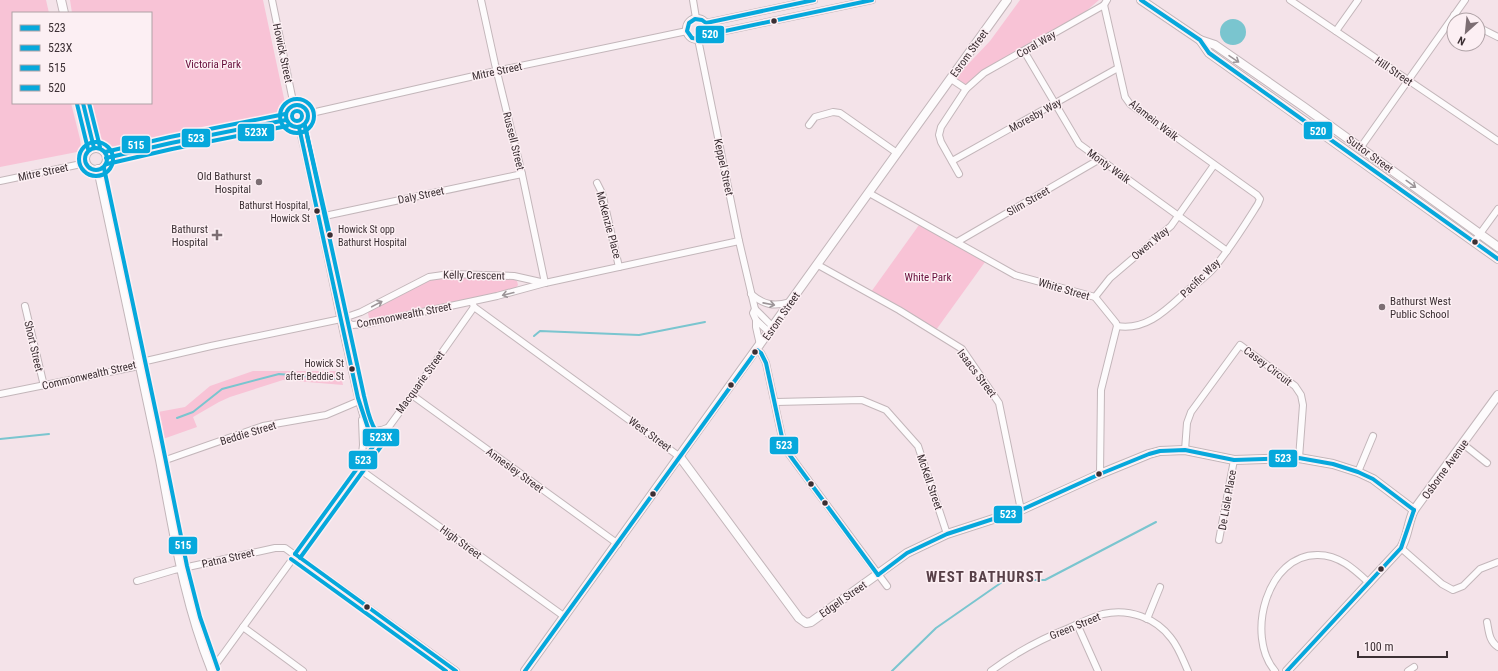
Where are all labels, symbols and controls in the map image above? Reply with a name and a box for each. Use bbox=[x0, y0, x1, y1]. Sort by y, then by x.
legend bbox=[12, 12, 152, 104]
north arrow bbox=[1446, 12, 1486, 52]
unlabelled marker bbox=[769, 16, 779, 26]
text: 523 bbox=[48, 21, 66, 35]
street label: Howick Street bbox=[270, 22, 295, 84]
line badge: 520 bbox=[695, 25, 725, 44]
street label: Esrom Street bbox=[948, 27, 991, 80]
text: 520 bbox=[702, 28, 719, 41]
street label: Coral Way bbox=[1014, 28, 1059, 61]
text: N bbox=[1456, 33, 1468, 48]
text: 523X bbox=[48, 41, 73, 55]
street label: Hill Street bbox=[1372, 54, 1415, 89]
one-way arrow bbox=[1228, 55, 1239, 63]
park label: Victoria Park bbox=[185, 58, 241, 71]
street label: Mitre Street bbox=[471, 60, 523, 83]
text: 515 bbox=[48, 61, 66, 75]
text: 520 bbox=[48, 81, 66, 95]
street label: Moresby Way bbox=[1007, 96, 1064, 135]
street label: Alamein Walk bbox=[1126, 97, 1181, 144]
street label: Russell Street bbox=[500, 111, 527, 172]
line badge: 520 bbox=[1303, 121, 1333, 140]
line badge: 523X bbox=[237, 123, 275, 142]
text: 520 bbox=[1310, 125, 1327, 138]
text: 523X bbox=[245, 126, 267, 139]
line badge: 523 bbox=[181, 128, 211, 148]
text: 523 bbox=[188, 132, 205, 145]
street label: Suttor Street bbox=[1344, 133, 1396, 176]
line badge: 515 bbox=[121, 135, 151, 154]
street label: Keppel Street bbox=[711, 137, 736, 197]
text: 515 bbox=[128, 139, 145, 152]
street label: Monty Walk bbox=[1084, 146, 1133, 187]
street label: Mitre Street bbox=[17, 161, 69, 184]
place label: Old Bathurst Hospital bbox=[197, 170, 251, 196]
marker: Old Bathurst Hospital bbox=[254, 177, 264, 187]
one-way arrow bbox=[1405, 180, 1416, 188]
street label: Daly Street bbox=[397, 184, 445, 207]
street label: Slim Street bbox=[1004, 184, 1052, 219]
street label: McKenzie Place bbox=[593, 190, 624, 260]
place label: Bathurst Hospital, Howick St bbox=[239, 200, 310, 224]
marker: Bathurst Hospital, Howick St bbox=[312, 206, 322, 216]
place label: Bathurst Hospital bbox=[171, 223, 208, 249]
place label: Howick St opp Bathurst Hospital bbox=[338, 224, 407, 248]
street label: Owen Way bbox=[1129, 224, 1172, 263]
marker: Bathurst Hospital bbox=[211, 229, 223, 241]
marker: Howick St opp Bathurst Hospital bbox=[325, 230, 335, 240]
unlabelled marker bbox=[1470, 237, 1480, 247]
street label: Pacific Way bbox=[1178, 256, 1223, 300]
street label: Kelly Crescent bbox=[443, 268, 505, 283]
park label: White Park bbox=[905, 271, 951, 284]
street label: White Street bbox=[1037, 276, 1091, 303]
one-way arrow bbox=[502, 290, 515, 298]
street label: Esrom Street bbox=[760, 290, 803, 343]
place label: Bathurst West Public School bbox=[1390, 295, 1451, 321]
street label: Commonwealth Street bbox=[356, 300, 453, 331]
one-way arrow bbox=[370, 300, 382, 307]
one-way arrow bbox=[763, 300, 776, 308]
marker: Bathurst West Public School bbox=[1377, 302, 1387, 312]
street label: Short Street bbox=[21, 319, 46, 373]
street label: Casey Circuit bbox=[1241, 344, 1294, 389]
unlabelled marker bbox=[750, 347, 760, 357]
street label: Isaacs Street bbox=[954, 347, 999, 400]
street label: Macquarie Street bbox=[393, 349, 447, 416]
street label: Commonwealth Street bbox=[41, 358, 137, 393]
place label: Howick St after Beddie St bbox=[286, 358, 344, 382]
marker: Howick St after Beddie St bbox=[347, 364, 357, 374]
unlabelled marker bbox=[726, 380, 736, 390]
street label: West Street bbox=[626, 414, 674, 454]
street label: Beddie Street bbox=[218, 419, 278, 448]
line badge: 523X bbox=[362, 428, 400, 447]
text: 523X bbox=[370, 431, 392, 444]
line badge: 523 bbox=[769, 436, 799, 455]
street label: Osborne Avenue bbox=[1419, 437, 1471, 502]
text: 523 bbox=[776, 439, 793, 452]
street label: Annesley Street bbox=[484, 445, 546, 496]
line badge: 523 bbox=[1268, 449, 1298, 468]
line badge: 523 bbox=[348, 450, 378, 470]
text: 523 bbox=[1275, 452, 1292, 465]
street label: McKell Street bbox=[914, 453, 945, 512]
text: 523 bbox=[355, 454, 372, 467]
unlabelled marker bbox=[1094, 469, 1104, 479]
street label: De Lisle Place bbox=[1216, 469, 1239, 531]
unlabelled marker bbox=[806, 479, 816, 489]
unlabelled marker bbox=[648, 489, 658, 499]
unlabelled marker bbox=[820, 498, 830, 508]
line badge: 523 bbox=[993, 505, 1023, 524]
text: 523 bbox=[1000, 508, 1017, 521]
street label: High Street bbox=[437, 523, 484, 562]
line badge: 515 bbox=[168, 536, 198, 555]
text: 515 bbox=[175, 539, 192, 552]
street label: Patna Street bbox=[201, 546, 256, 571]
unlabelled marker bbox=[1376, 564, 1386, 574]
district label: WEST BATHURST bbox=[926, 568, 1044, 586]
street label: Edgell Street bbox=[817, 578, 869, 620]
unlabelled marker bbox=[362, 602, 372, 612]
street label: Green Street bbox=[1048, 610, 1103, 643]
scale bar bbox=[1358, 633, 1447, 659]
text: 100 m bbox=[1364, 640, 1394, 654]

